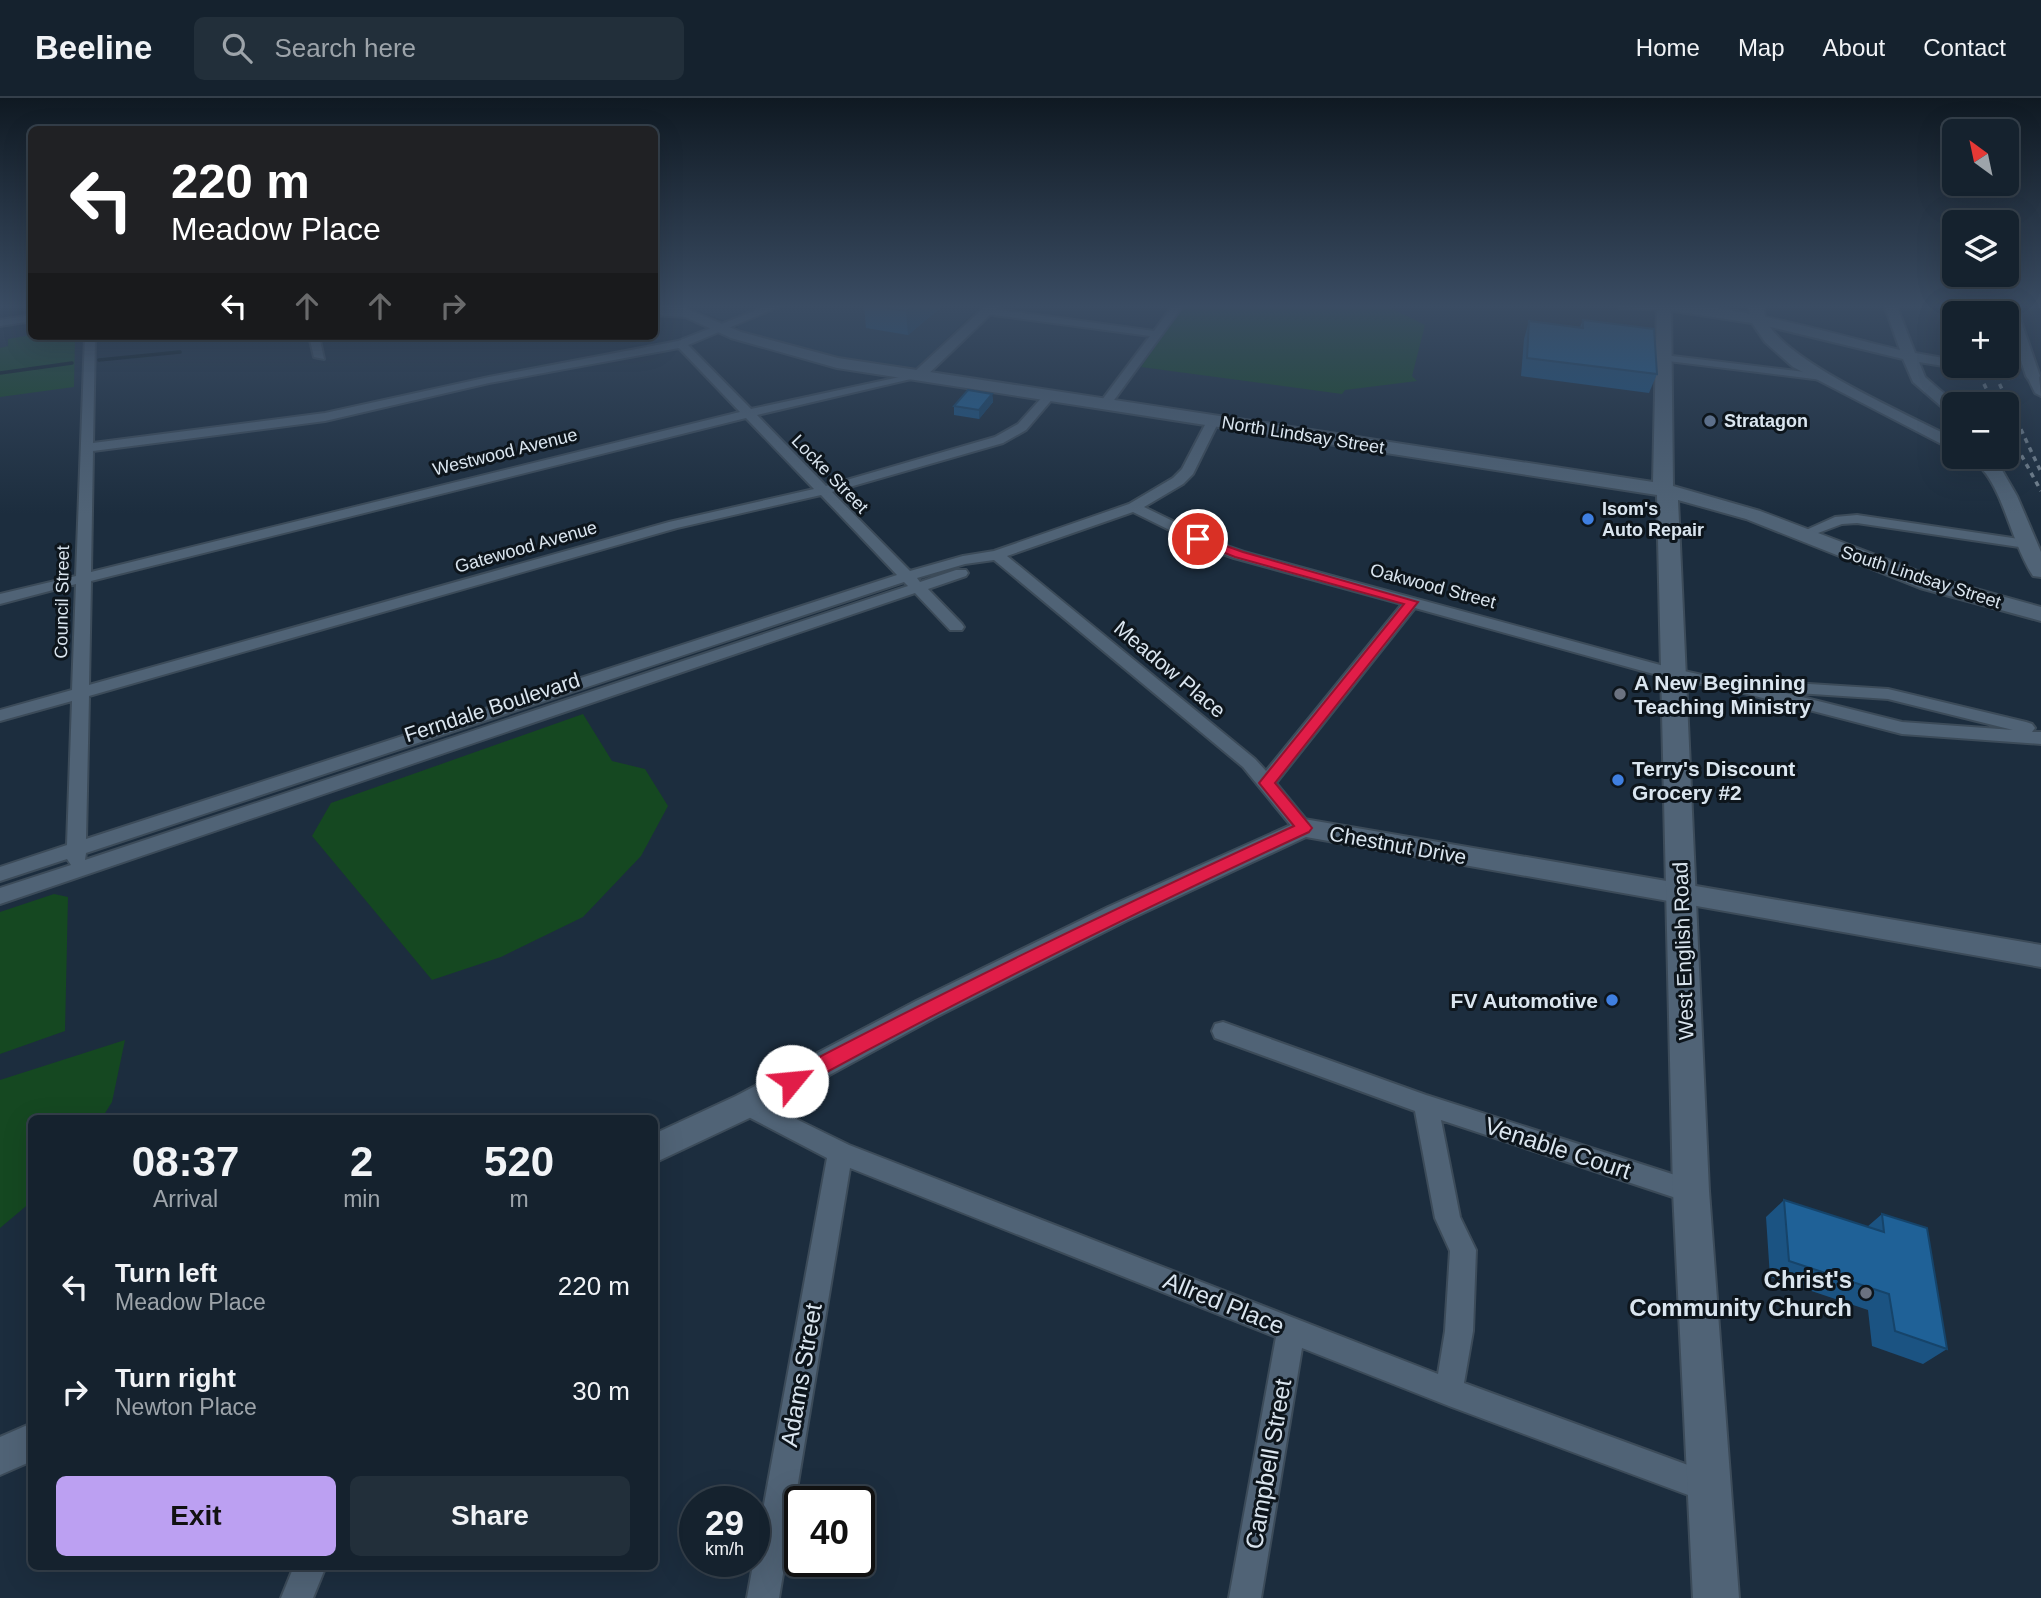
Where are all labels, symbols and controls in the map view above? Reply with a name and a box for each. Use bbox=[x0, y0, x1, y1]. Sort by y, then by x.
search box bbox=[194, 17, 684, 80]
text: Beeline bbox=[35, 29, 152, 66]
icon: search bbox=[218, 29, 256, 67]
text: Search here bbox=[274, 33, 416, 63]
text: Home bbox=[1636, 34, 1700, 61]
text: Map bbox=[1738, 34, 1785, 61]
text: About bbox=[1823, 34, 1885, 61]
text: Contact bbox=[1923, 34, 2006, 61]
north arrow bbox=[1942, 119, 2020, 196]
map controls bbox=[1942, 119, 2019, 469]
icon: left bbox=[56, 154, 147, 245]
text: 220 m bbox=[171, 154, 310, 208]
button: layers bbox=[1942, 210, 2019, 287]
text: Meadow Place bbox=[171, 211, 381, 247]
icon: left bbox=[215, 287, 253, 325]
icon: ahead bbox=[288, 287, 326, 325]
icon: ahead bbox=[361, 287, 399, 325]
icon: right bbox=[434, 287, 472, 325]
button: + bbox=[1942, 301, 2019, 378]
button: − bbox=[1942, 392, 2019, 469]
place label: Stratagon bbox=[1724, 411, 1808, 431]
street label: North Lindsay Street bbox=[1220, 412, 1386, 458]
marker: Stratagon bbox=[1702, 413, 1718, 429]
street label: Westwood Avenue bbox=[431, 424, 579, 480]
street label: Locke Street bbox=[788, 431, 872, 517]
place label: Isom's Auto Repair bbox=[1602, 499, 1704, 540]
pin bbox=[1168, 509, 1228, 569]
marker: Isom's Auto Repair bbox=[1580, 511, 1596, 527]
street label: Gatewood Avenue bbox=[453, 517, 599, 577]
icon: arrive bbox=[1179, 520, 1217, 558]
street label: South Lindsay Street bbox=[1838, 542, 2004, 612]
street label: Council Street bbox=[51, 545, 73, 659]
street label: Oakwood Street bbox=[1368, 560, 1498, 612]
street label: Meadow Place bbox=[1110, 616, 1230, 722]
street label: Ferndale Boulevard bbox=[401, 668, 583, 746]
place label: A New Beginning Teaching Ministry bbox=[1634, 671, 1811, 718]
marker: A New Beginning Teaching Ministry bbox=[1612, 686, 1628, 702]
place label: Terry's Discount Grocery #2 bbox=[1632, 757, 1795, 804]
marker: Terry's Discount Grocery #2 bbox=[1610, 772, 1626, 788]
street label: Chestnut Drive bbox=[1328, 822, 1468, 868]
street label: West English Road bbox=[1668, 862, 1698, 1040]
place label: FV Automotive bbox=[1451, 989, 1598, 1012]
marker: FV Automotive bbox=[1604, 992, 1620, 1008]
position arrow bbox=[755, 1044, 829, 1118]
street label: Venable Court bbox=[1481, 1112, 1635, 1184]
text: 08:37 bbox=[132, 1138, 239, 1185]
text: 2 bbox=[350, 1138, 373, 1185]
text: 520 bbox=[484, 1138, 554, 1185]
text: Arrival bbox=[153, 1186, 218, 1212]
text: min bbox=[343, 1186, 380, 1212]
text: m bbox=[510, 1186, 529, 1212]
text: Turn left bbox=[115, 1258, 217, 1288]
street label: Allred Place bbox=[1160, 1266, 1288, 1340]
place label: Christ's Community Church bbox=[1629, 1266, 1852, 1321]
icon: left bbox=[56, 1268, 94, 1306]
text: 220 m bbox=[558, 1271, 630, 1301]
marker: Christ's Community Church bbox=[1858, 1285, 1874, 1301]
text: Meadow Place bbox=[115, 1289, 266, 1315]
street label: Adams Street bbox=[775, 1301, 827, 1449]
text: Turn right bbox=[115, 1363, 236, 1393]
icon: right bbox=[56, 1373, 94, 1411]
text: 30 m bbox=[572, 1376, 630, 1406]
street label: Campbell Street bbox=[1240, 1377, 1296, 1551]
text: Newton Place bbox=[115, 1394, 257, 1420]
button: Exit bbox=[56, 1476, 336, 1556]
button: Share bbox=[350, 1476, 630, 1556]
speed limit sign: 40 bbox=[784, 1486, 875, 1577]
text: 29 bbox=[705, 1503, 744, 1542]
text: km/h bbox=[705, 1539, 744, 1559]

